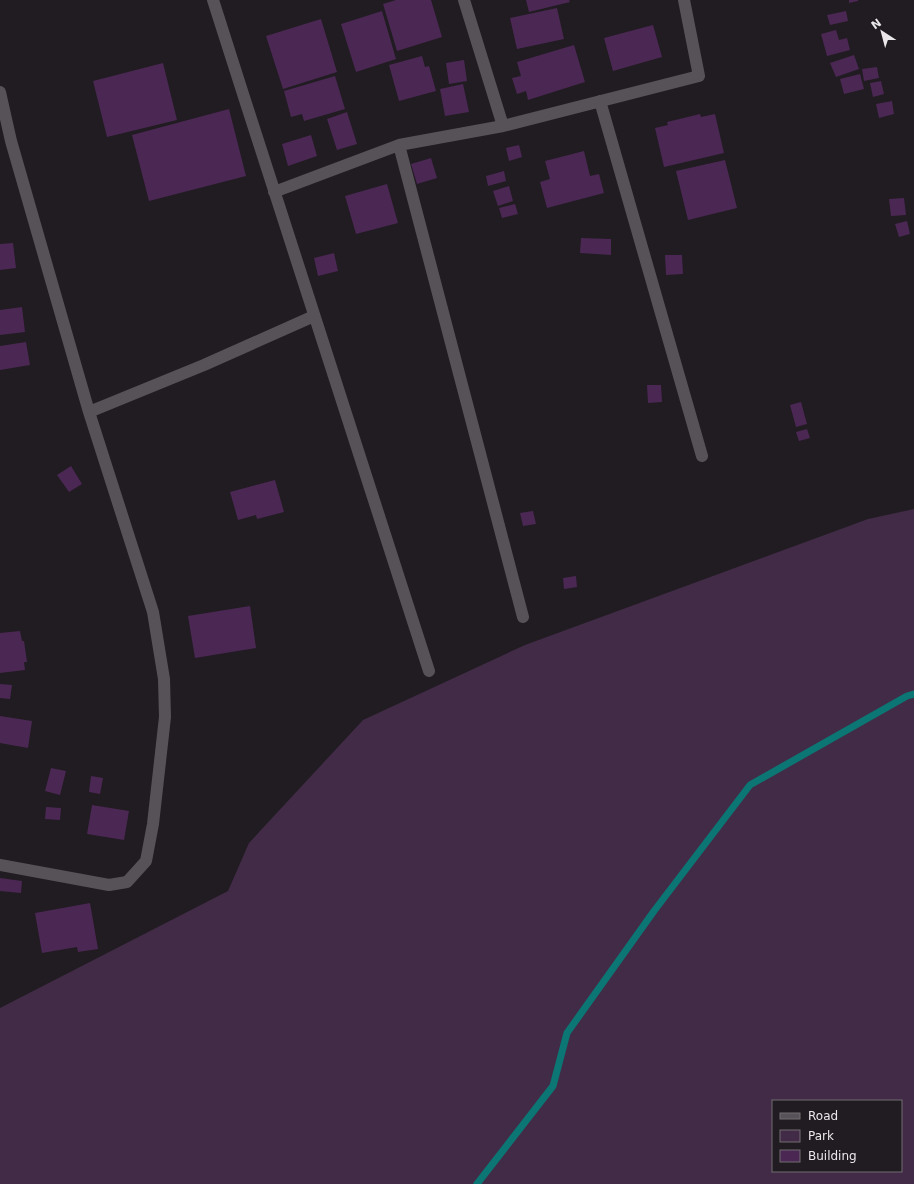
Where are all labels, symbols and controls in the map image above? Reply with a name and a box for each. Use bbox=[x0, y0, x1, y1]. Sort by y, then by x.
north arrow bbox=[862, 12, 902, 52]
text: N bbox=[869, 16, 884, 32]
legend bbox=[772, 1100, 902, 1172]
text: Road bbox=[808, 1109, 838, 1123]
text: Park bbox=[808, 1129, 834, 1143]
text: Building bbox=[808, 1149, 857, 1163]

